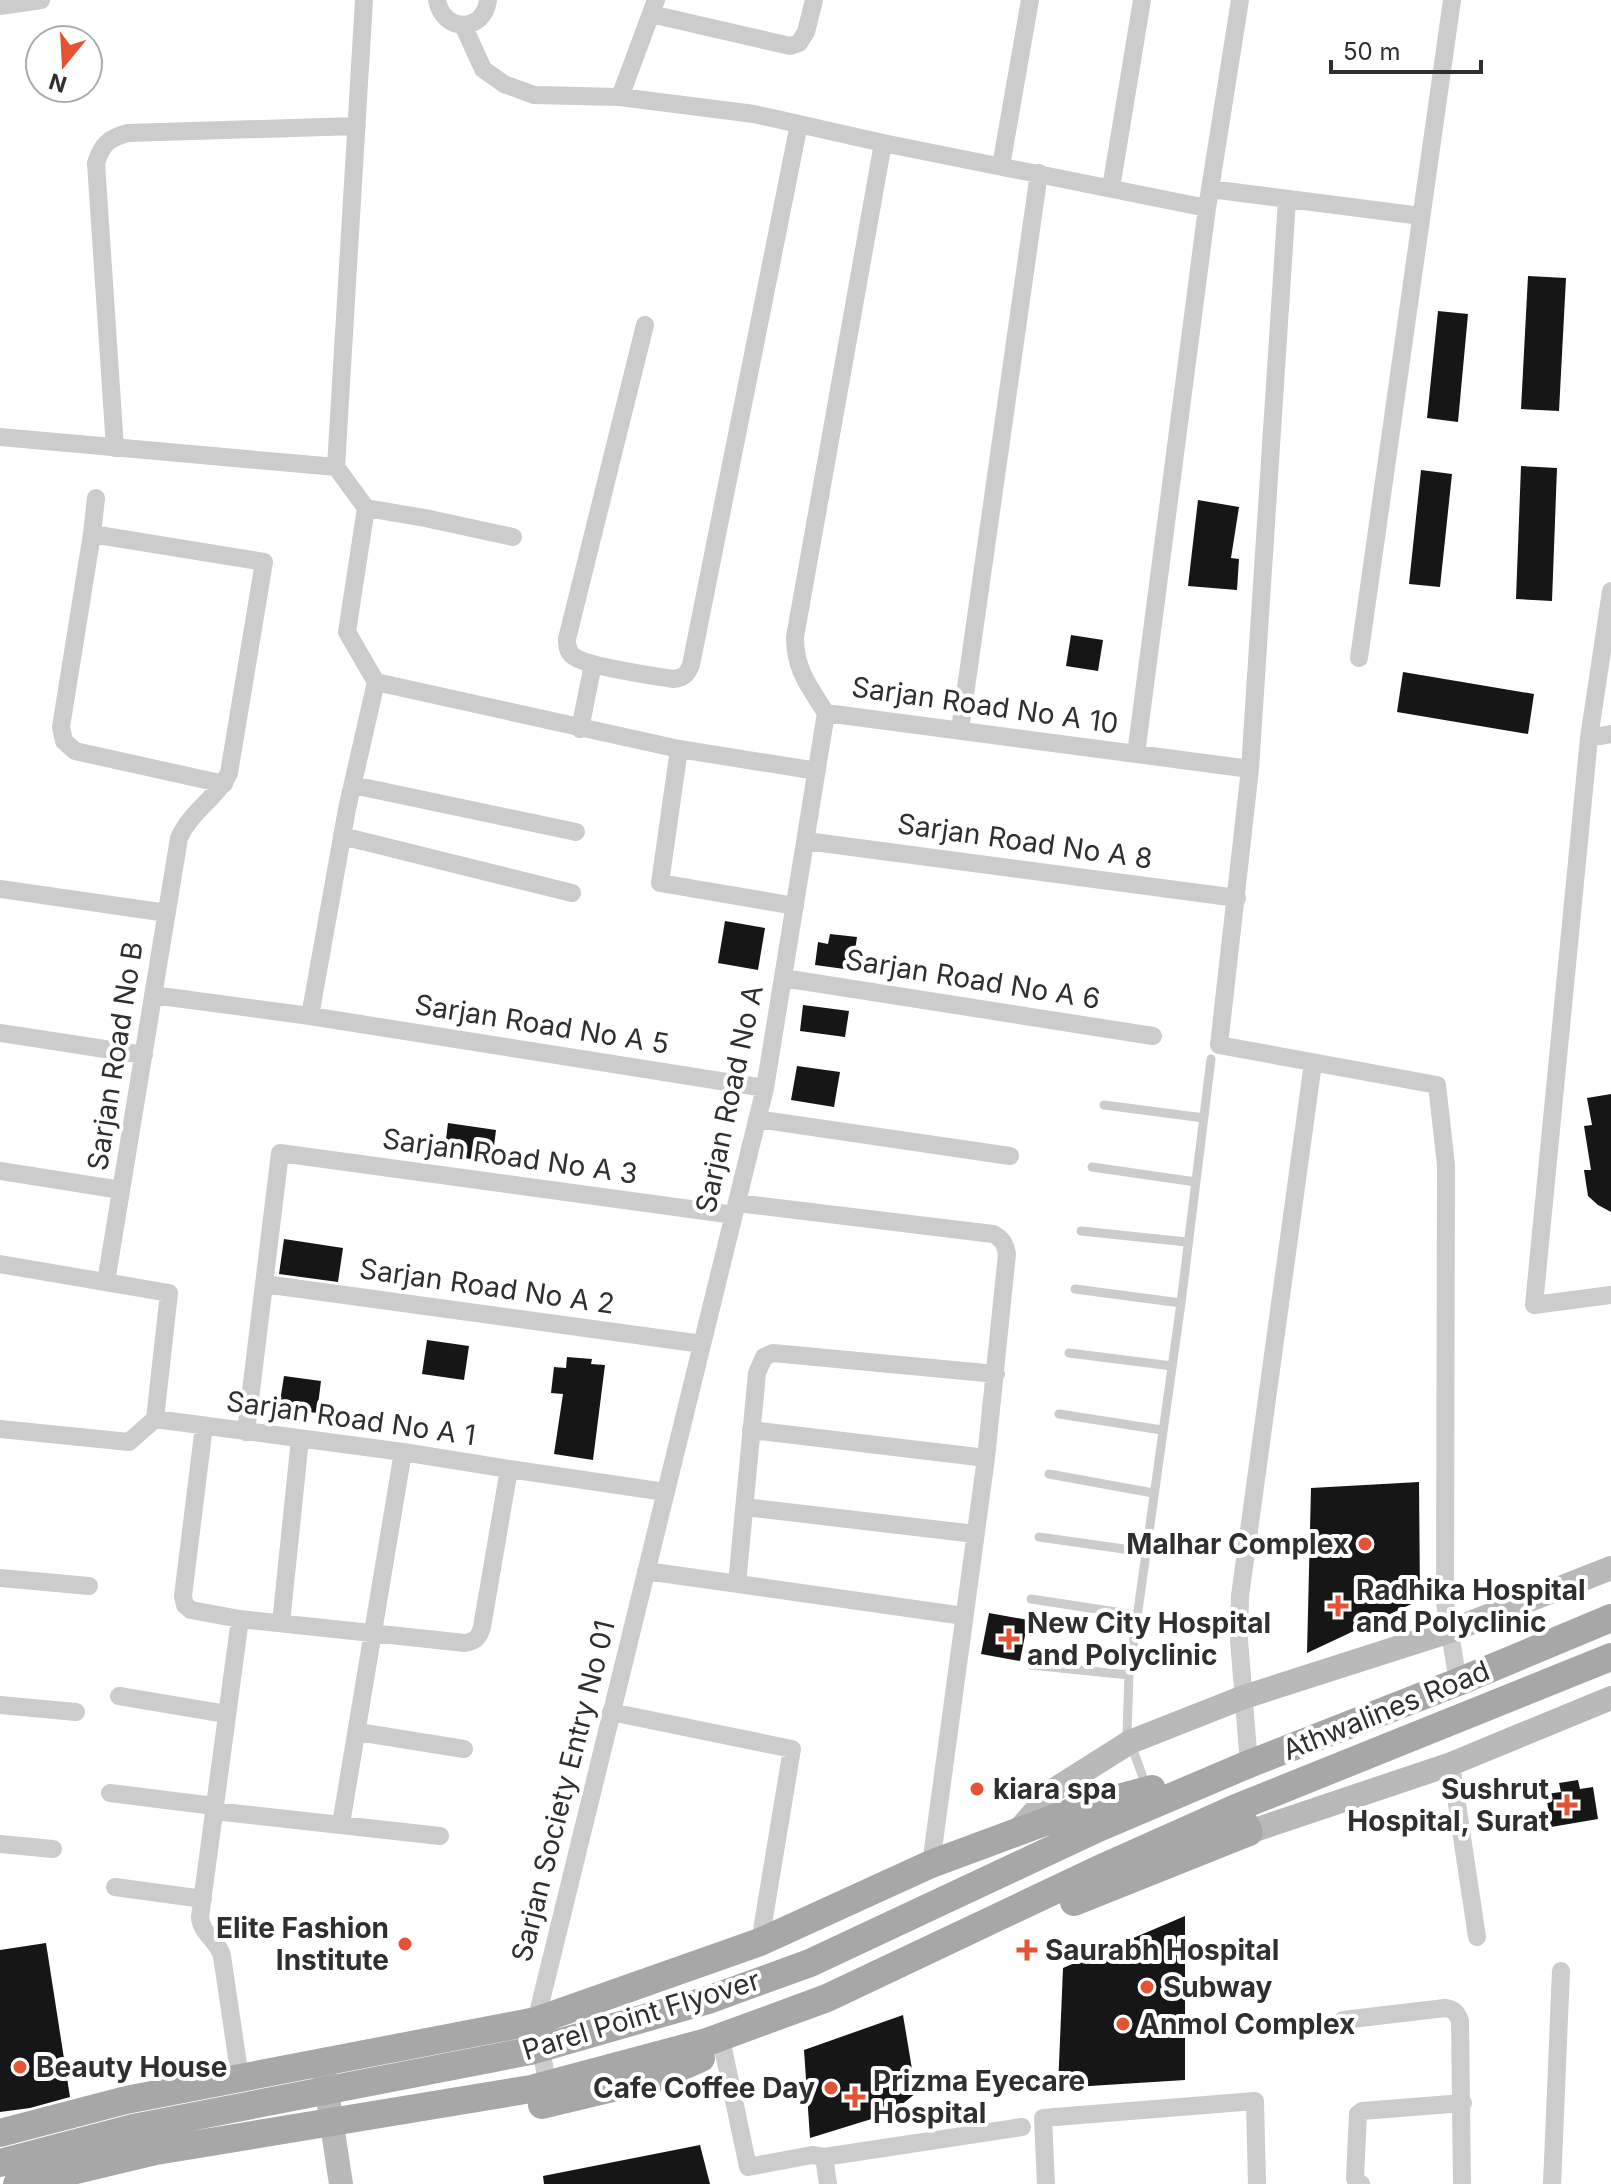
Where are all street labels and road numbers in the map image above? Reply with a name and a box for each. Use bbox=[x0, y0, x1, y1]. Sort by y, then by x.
street label: Sarjan Road No A 10 bbox=[849, 669, 1121, 741]
street label: Sarjan Road No A 8 bbox=[895, 806, 1155, 876]
street label: Sarjan Road No B bbox=[80, 939, 150, 1173]
street label: Sarjan Road No A 6 bbox=[843, 942, 1103, 1016]
street label: Sarjan Road No A bbox=[688, 982, 770, 1216]
street label: Sarjan Road No A 5 bbox=[412, 987, 672, 1061]
street label: Sarjan Road No A 3 bbox=[380, 1121, 640, 1191]
street label: Sarjan Road No A 2 bbox=[357, 1251, 617, 1321]
street label: Sarjan Road No A 1 bbox=[224, 1384, 478, 1452]
street label: Sarjan Society Entry No 01 bbox=[504, 1617, 622, 1965]
street label: Athwalines Road bbox=[1278, 1653, 1494, 1767]
street label: Parel Point Flyover bbox=[518, 1963, 764, 2067]

